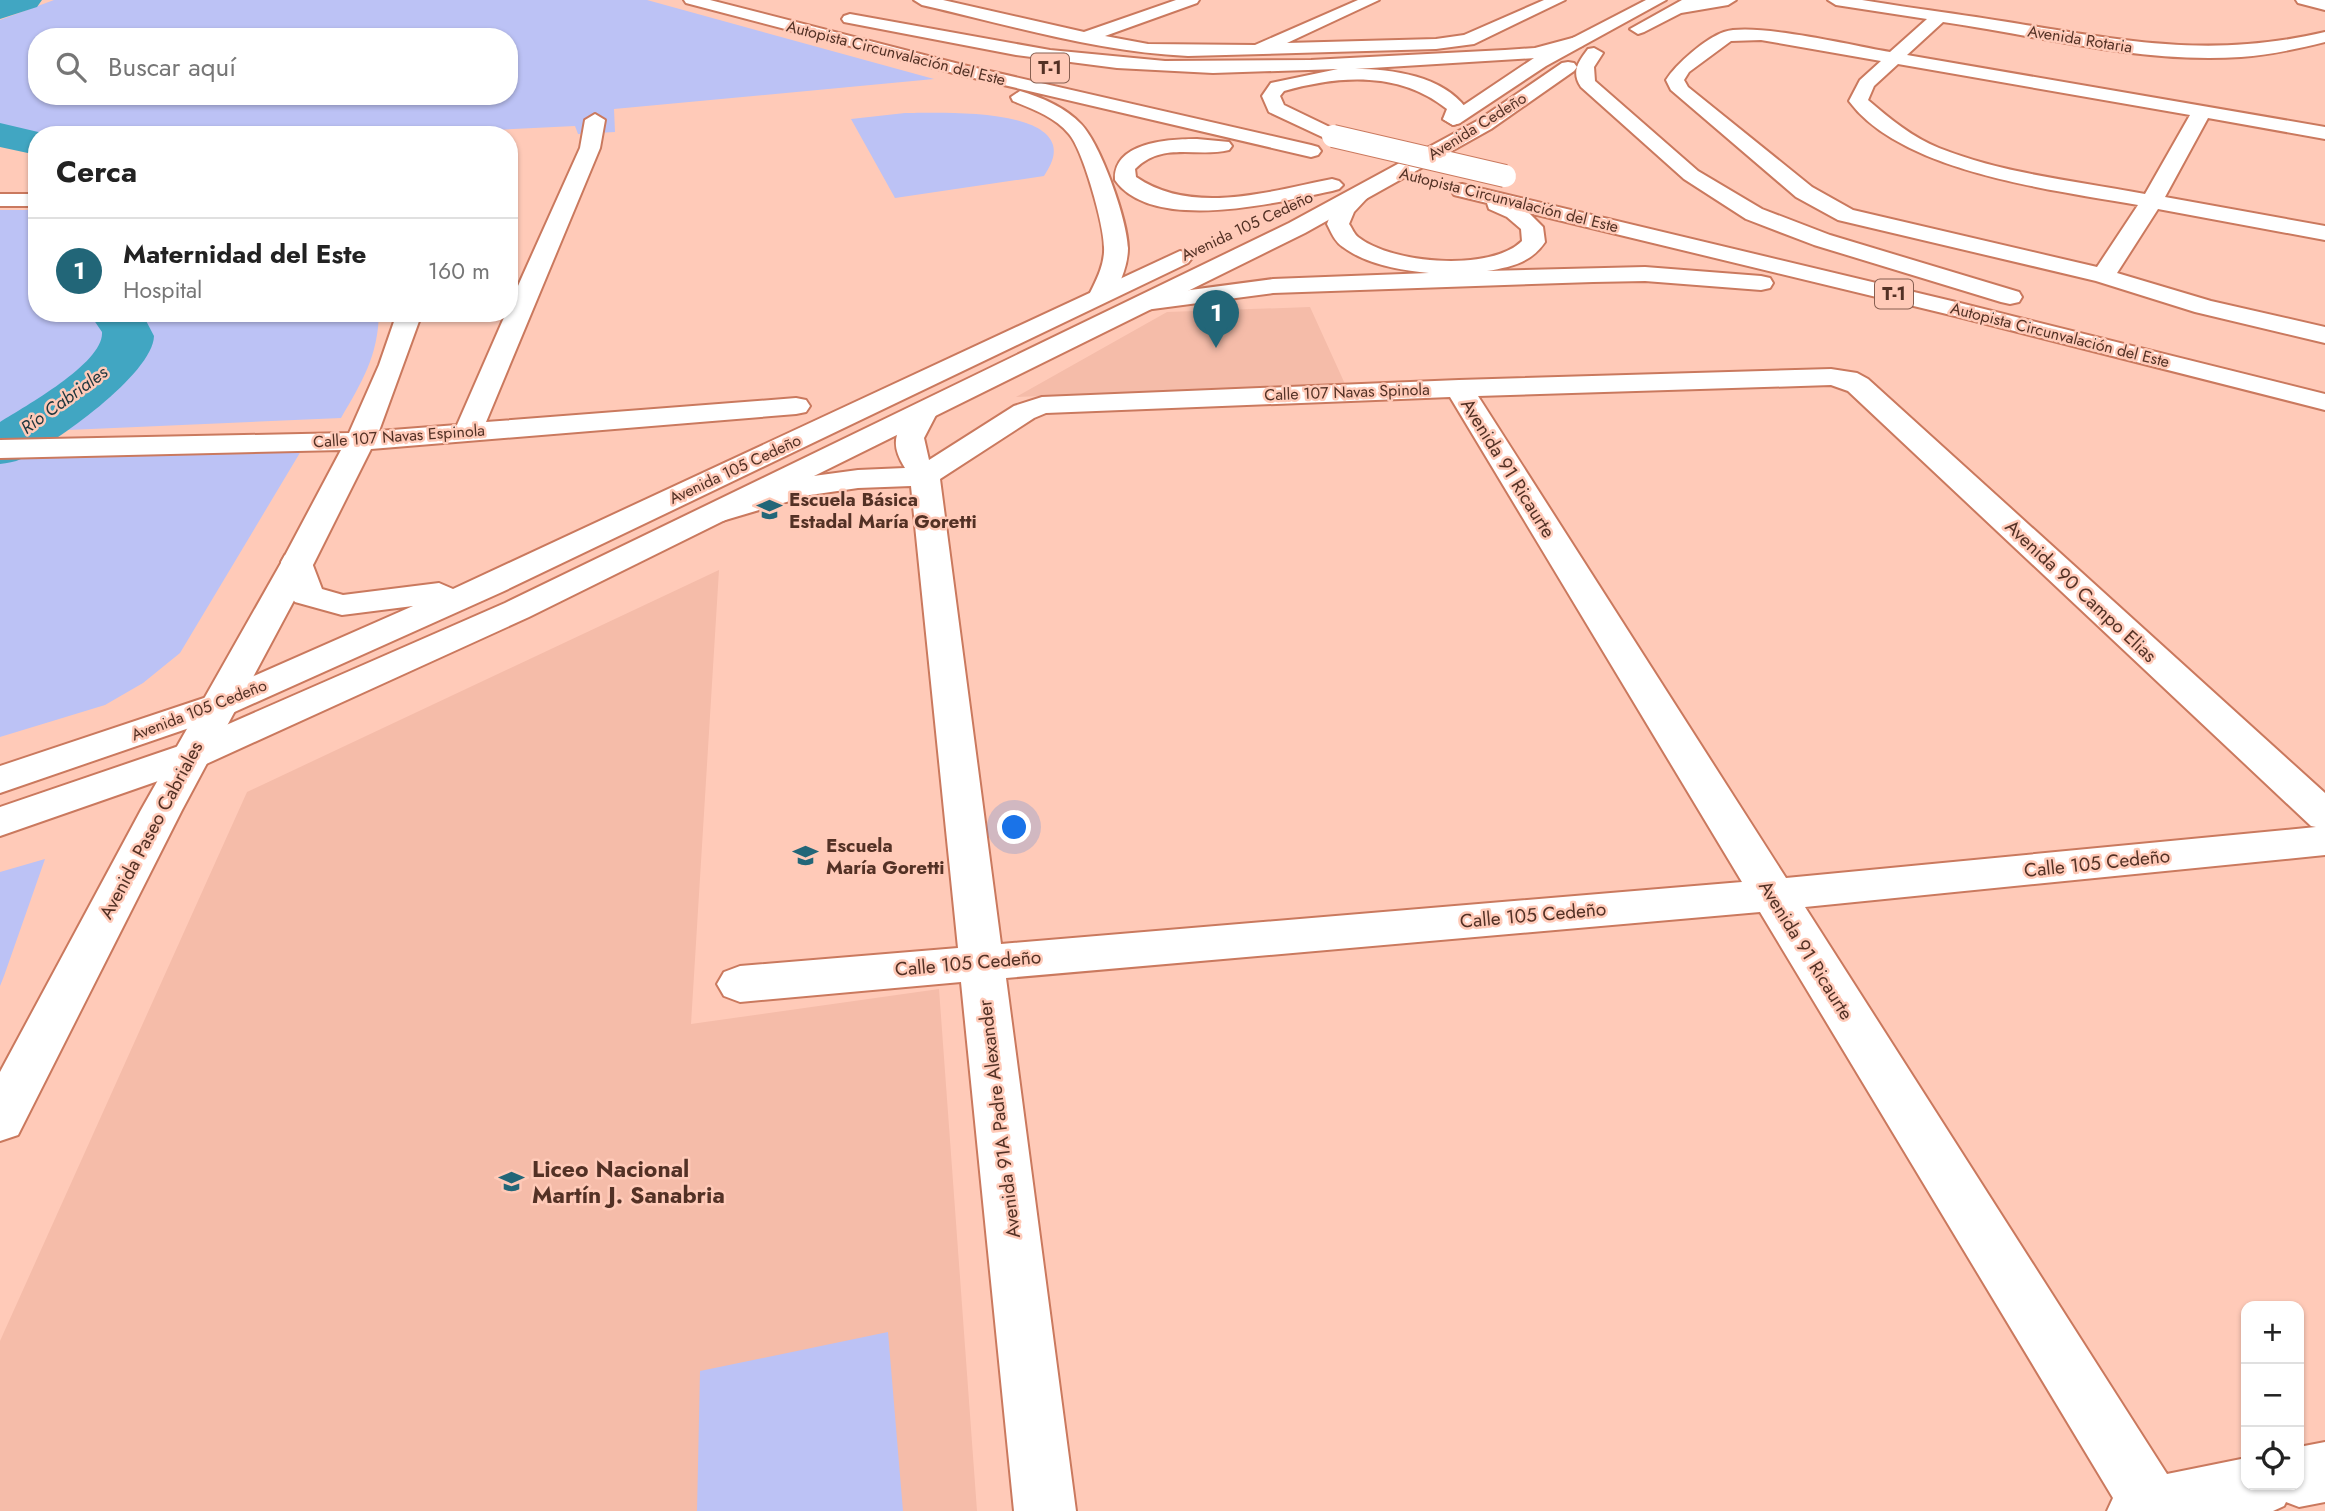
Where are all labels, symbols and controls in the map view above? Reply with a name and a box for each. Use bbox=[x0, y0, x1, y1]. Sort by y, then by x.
street label: Autopista Circunvalación del Este bbox=[784, 15, 1008, 91]
street label: Avenida Rotaria bbox=[2026, 19, 2134, 59]
search box bbox=[28, 28, 518, 105]
icon: search bbox=[52, 48, 90, 86]
text: Buscar aquí bbox=[108, 48, 236, 86]
road number: T-1 bbox=[1031, 54, 1069, 82]
street label: Avenida Cedeño bbox=[1423, 86, 1531, 166]
text: Cerca bbox=[56, 150, 137, 193]
street label: Autopista Circunvalación del Este bbox=[1397, 162, 1621, 238]
street label: Avenida 105 Cedeño bbox=[1177, 185, 1317, 267]
text: Maternidad del Este bbox=[123, 235, 367, 273]
text: 1 bbox=[73, 254, 85, 288]
text: 160 m bbox=[428, 254, 490, 288]
text: Hospital bbox=[123, 273, 202, 307]
road number: T-1 bbox=[1875, 280, 1913, 308]
pin: 1 bbox=[1193, 290, 1239, 348]
street label: Autopista Circunvalación del Este bbox=[1948, 297, 2172, 373]
water label: Río Cabriales bbox=[15, 359, 114, 440]
street label: Calle 107 Navas Spinola bbox=[1264, 378, 1430, 406]
street label: Avenida 91 Ricaurte bbox=[1454, 393, 1562, 543]
street label: Calle 107 Navas Espinola bbox=[312, 419, 486, 453]
street label: Avenida 105 Cedeño bbox=[665, 428, 805, 510]
place label: Escuela Básica Estadal María Goretti bbox=[789, 486, 977, 535]
school or university icon: Escuela Básica Estadal María Goretti bbox=[755, 496, 783, 524]
street label: Avenida 90 Campo Elias bbox=[1999, 513, 2163, 669]
street label: Avenida 105 Cedeño bbox=[128, 673, 270, 746]
street label: Avenida Paseo Cabriales bbox=[93, 736, 210, 924]
your location bbox=[997, 810, 1031, 844]
place label: Escuela María Goretti bbox=[826, 832, 945, 881]
school or university icon: Escuela María Goretti bbox=[792, 842, 820, 870]
street label: Calle 105 Cedeño bbox=[2023, 842, 2171, 884]
street label: Avenida 91 Ricaurte bbox=[1752, 875, 1860, 1025]
street label: Calle 105 Cedeño bbox=[1459, 895, 1607, 935]
street label: Calle 105 Cedeño bbox=[894, 943, 1042, 983]
street label: Avenida 91A Padre Alexander bbox=[971, 998, 1027, 1240]
place label: Liceo Nacional Martín J. Sanabria bbox=[532, 1152, 725, 1212]
school or university icon: Liceo Nacional Martín J. Sanabria bbox=[498, 1168, 526, 1196]
map controls bbox=[2241, 1301, 2304, 1490]
button: + bbox=[2241, 1301, 2304, 1364]
button: − bbox=[2241, 1364, 2304, 1427]
button: locate bbox=[2241, 1427, 2304, 1490]

